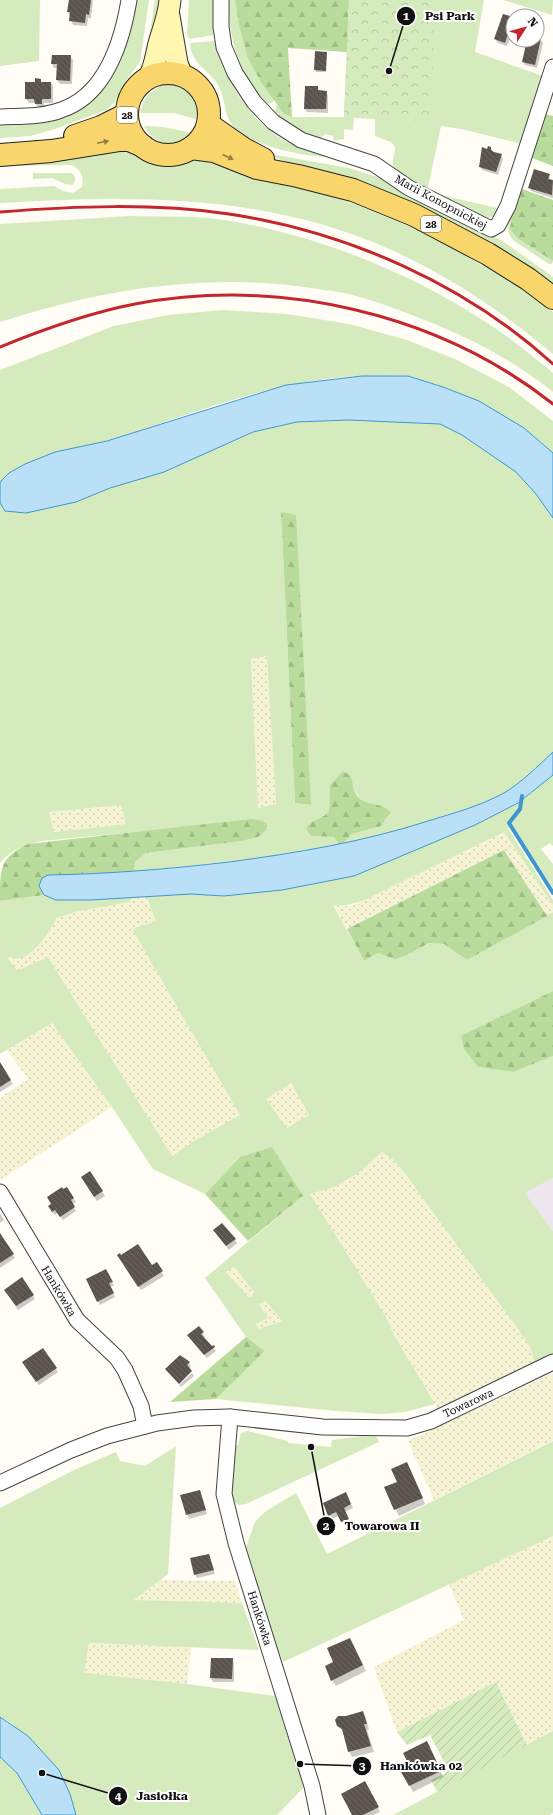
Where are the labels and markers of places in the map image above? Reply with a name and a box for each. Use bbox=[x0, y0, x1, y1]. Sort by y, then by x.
callout: Psi Park bbox=[396, 4, 483, 28]
callout: Towarowa II bbox=[316, 1514, 427, 1538]
callout: Hankówka 02 bbox=[352, 1754, 470, 1778]
callout: Jasiołka bbox=[108, 1784, 196, 1808]

